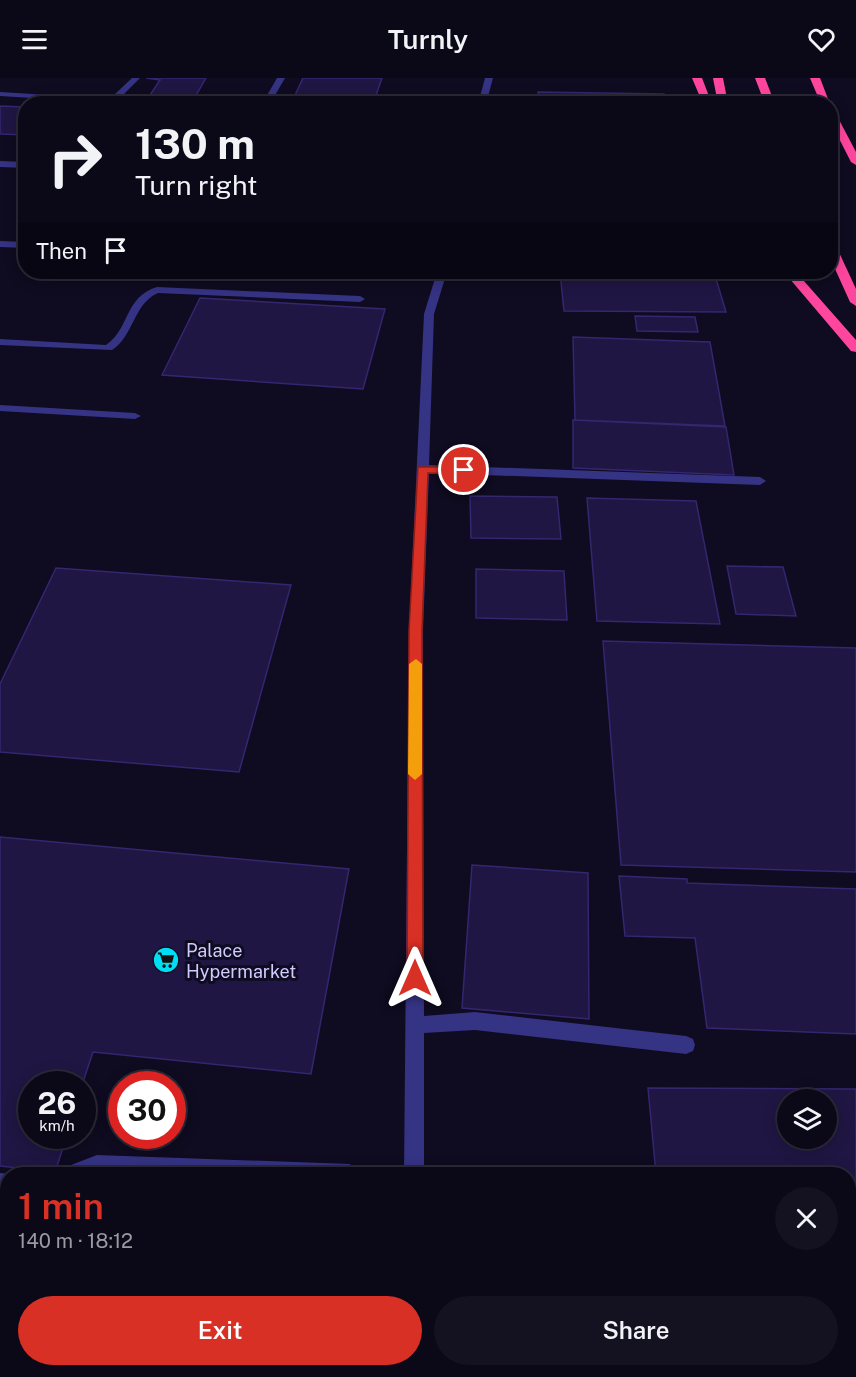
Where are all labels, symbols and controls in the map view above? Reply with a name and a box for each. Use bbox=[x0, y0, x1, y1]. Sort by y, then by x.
icon: menu bbox=[18, 23, 51, 56]
text: Turnly bbox=[388, 23, 468, 55]
icon: heart bbox=[805, 23, 838, 56]
text: 130 m bbox=[135, 119, 255, 168]
icon: right bbox=[36, 120, 114, 198]
text: Turn right bbox=[135, 169, 258, 201]
icon: arrive bbox=[99, 234, 132, 267]
text: Then bbox=[36, 238, 87, 264]
pin bbox=[438, 444, 489, 495]
icon: arrive bbox=[447, 453, 480, 486]
place label: Palace Hypermarket bbox=[186, 940, 296, 982]
supermarket icon: Palace Hypermarket bbox=[151, 945, 181, 975]
position arrow bbox=[383, 946, 447, 1010]
speed limit sign: 30 bbox=[108, 1071, 186, 1149]
text: 26 bbox=[38, 1085, 76, 1121]
map controls bbox=[777, 1089, 837, 1149]
button: layers bbox=[777, 1089, 837, 1149]
text: km/h bbox=[39, 1117, 75, 1134]
text: 1 min bbox=[18, 1185, 104, 1227]
button: close bbox=[775, 1187, 838, 1250]
text: 140 m · 18:12 bbox=[18, 1229, 133, 1253]
button: Exit bbox=[18, 1296, 422, 1365]
button: Share bbox=[434, 1296, 838, 1365]

